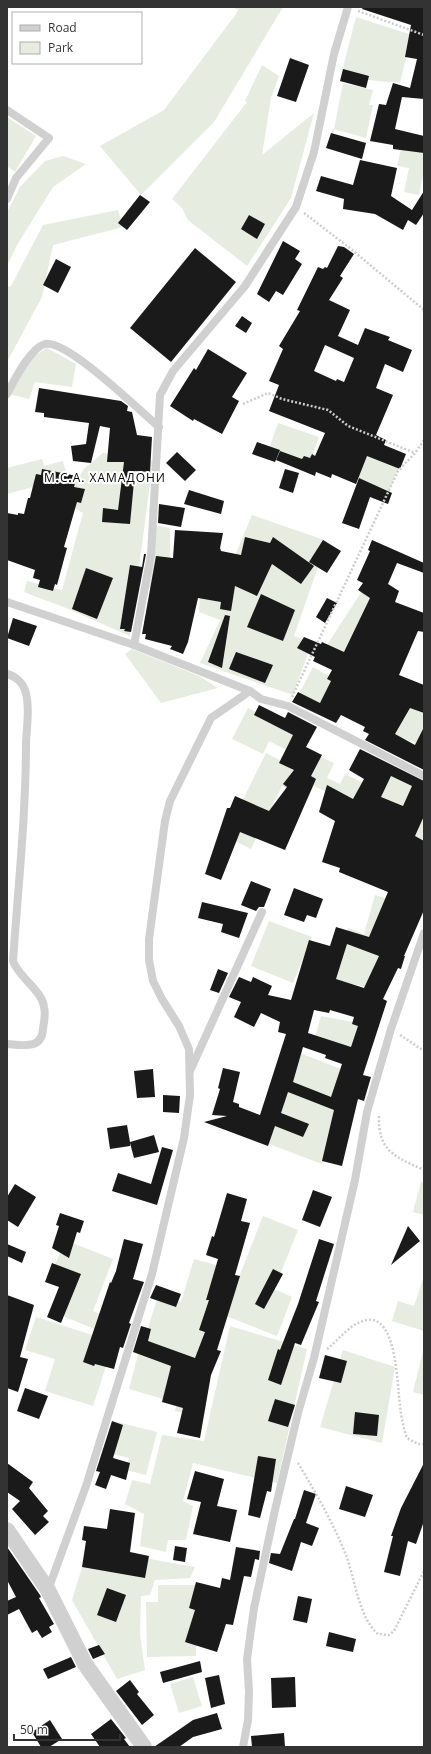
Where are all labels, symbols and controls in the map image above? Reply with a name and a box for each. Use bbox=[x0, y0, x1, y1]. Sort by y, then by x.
legend bbox=[12, 12, 142, 64]
text: Road bbox=[48, 19, 77, 36]
text: Park bbox=[48, 39, 74, 56]
district label: М.С.А. ХАМАДОНИ bbox=[44, 469, 166, 486]
scale bar bbox=[14, 1716, 120, 1742]
text: 50 m bbox=[20, 1721, 48, 1738]

